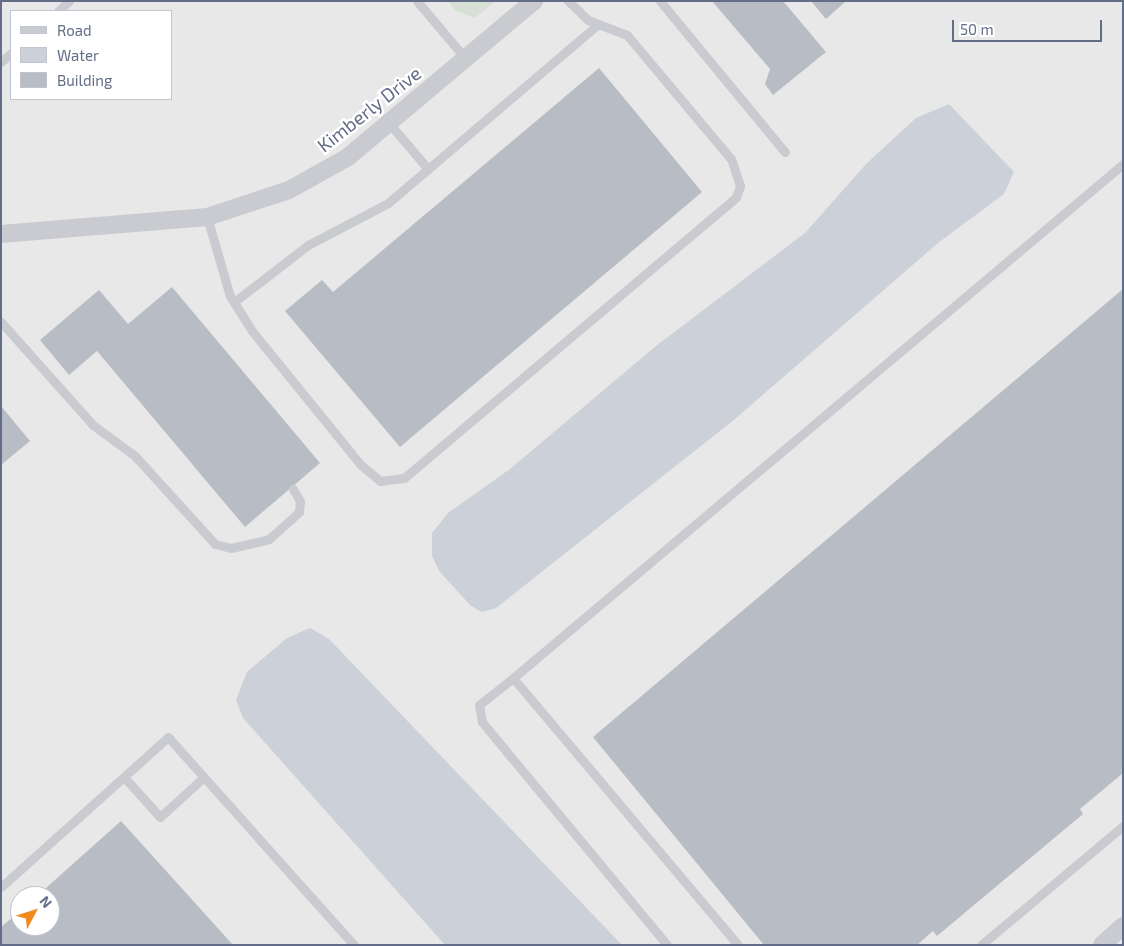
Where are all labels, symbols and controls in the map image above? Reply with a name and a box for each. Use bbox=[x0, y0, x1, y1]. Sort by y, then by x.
legend bbox=[10, 10, 172, 100]
scale bar bbox=[954, 10, 1104, 42]
text: 50 m bbox=[960, 20, 994, 38]
text: Road bbox=[57, 21, 92, 39]
text: Water bbox=[57, 46, 99, 64]
street label: Kimberly Drive bbox=[312, 61, 426, 157]
text: Building bbox=[57, 71, 112, 89]
north arrow bbox=[10, 886, 60, 936]
text: N bbox=[36, 892, 56, 911]

